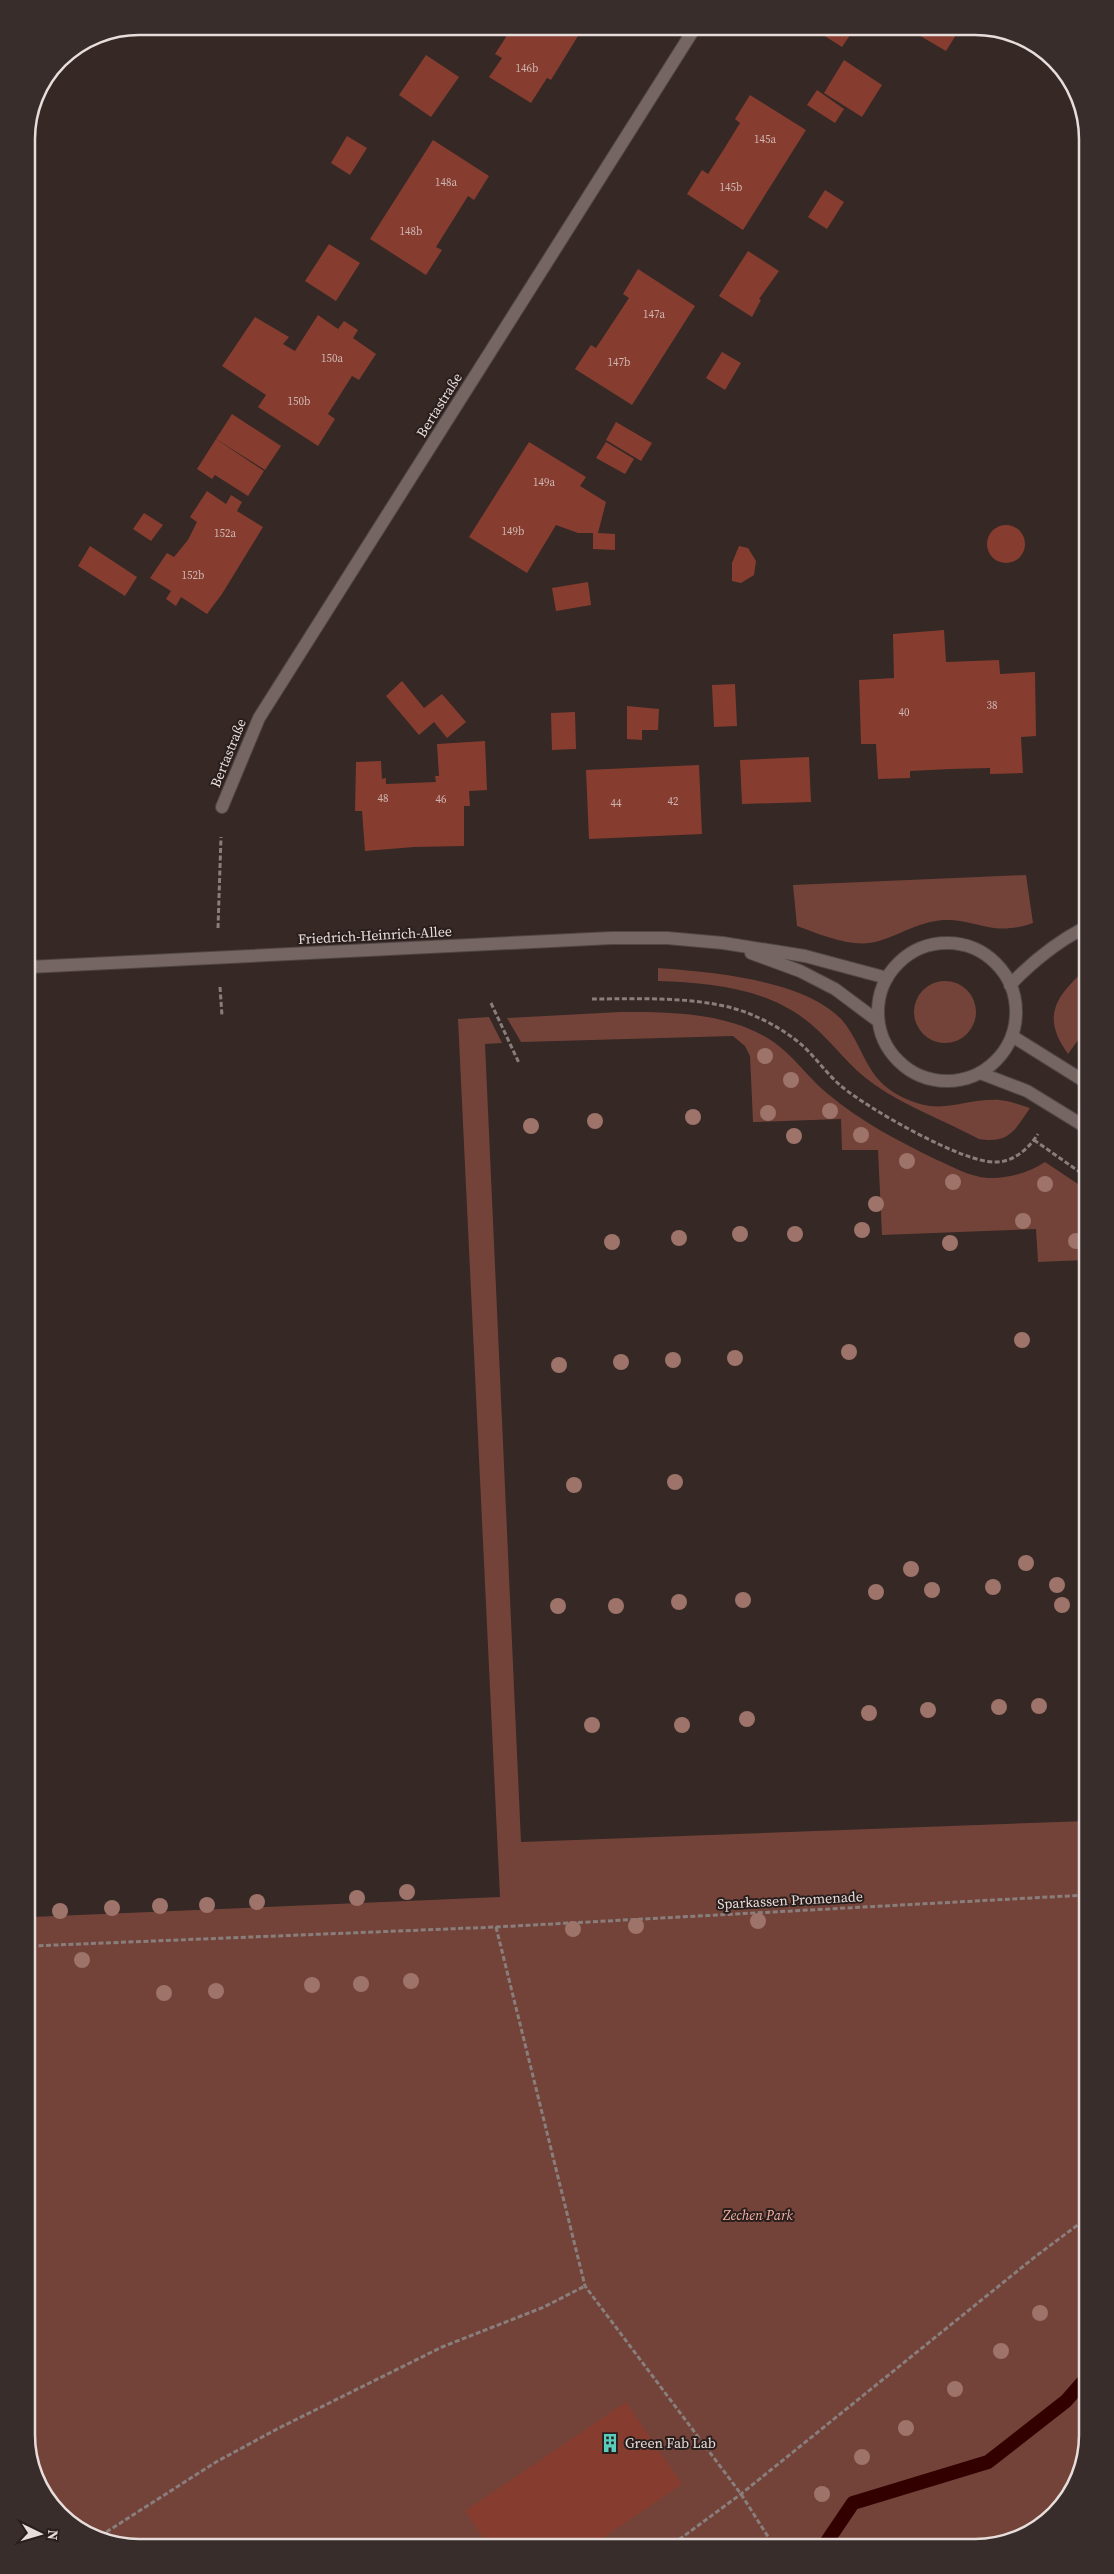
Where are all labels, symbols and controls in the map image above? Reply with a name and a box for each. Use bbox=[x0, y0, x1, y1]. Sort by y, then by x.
house number: 146b bbox=[516, 61, 538, 76]
house number: 145a bbox=[754, 132, 776, 147]
house number: 148a bbox=[435, 175, 457, 190]
house number: 145b bbox=[720, 180, 742, 195]
house number: 148b bbox=[400, 224, 422, 239]
house number: 147a bbox=[643, 307, 665, 322]
house number: 150a bbox=[321, 351, 343, 366]
house number: 147b bbox=[608, 355, 630, 370]
street label: Bertastraße bbox=[411, 369, 467, 441]
house number: 150b bbox=[288, 394, 310, 409]
house number: 149a bbox=[533, 475, 555, 490]
house number: 149b bbox=[502, 524, 524, 539]
house number: 152a bbox=[214, 526, 236, 541]
house number: 152b bbox=[182, 568, 204, 583]
house number: 38 bbox=[987, 698, 998, 713]
house number: 40 bbox=[899, 705, 910, 720]
street label: Bertastraße bbox=[205, 716, 251, 790]
house number: 48 bbox=[378, 791, 389, 806]
house number: 46 bbox=[436, 792, 447, 807]
house number: 42 bbox=[668, 794, 679, 809]
house number: 44 bbox=[611, 796, 622, 811]
street label: Friedrich-Heinrich-Allee bbox=[298, 921, 452, 949]
street label: Sparkassen Promenade bbox=[717, 1886, 863, 1914]
park label: Zechen Park bbox=[722, 2205, 793, 2225]
building icon: Green Fab Lab bbox=[599, 2432, 621, 2454]
place label: Green Fab Lab bbox=[625, 2433, 716, 2453]
north arrow bbox=[15, 2509, 65, 2559]
text: N bbox=[43, 2529, 63, 2541]

